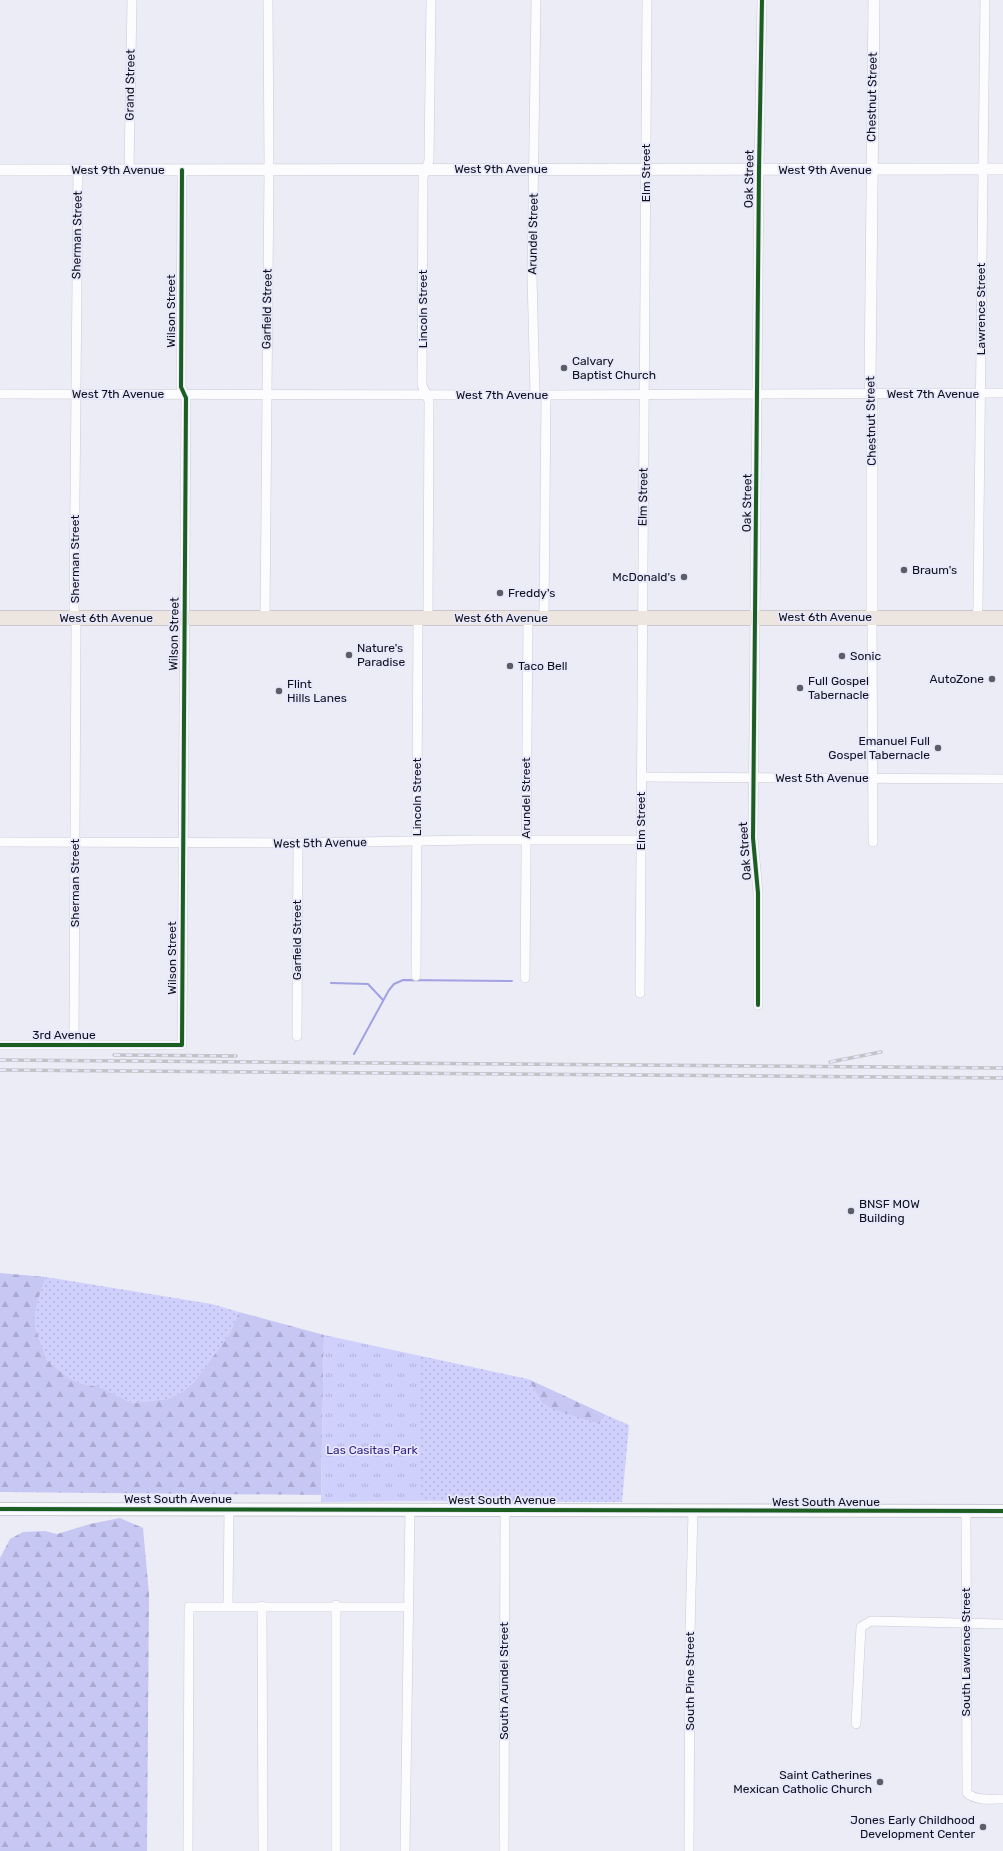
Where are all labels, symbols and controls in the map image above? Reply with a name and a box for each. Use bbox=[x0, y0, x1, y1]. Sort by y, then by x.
street label: Grand Street bbox=[122, 49, 138, 121]
street label: Chestnut Street bbox=[864, 52, 880, 142]
street label: Elm Street bbox=[639, 143, 653, 202]
street label: Oak Street bbox=[741, 149, 757, 208]
street label: West 9th Avenue bbox=[454, 162, 548, 176]
street label: West 9th Avenue bbox=[71, 163, 165, 177]
street label: West 9th Avenue bbox=[778, 163, 872, 177]
street label: Sherman Street bbox=[69, 190, 85, 279]
street label: Arundel Street bbox=[525, 193, 541, 275]
street label: Lawrence Street bbox=[974, 262, 988, 355]
street label: Garfield Street bbox=[259, 268, 275, 349]
street label: Lincoln Street bbox=[416, 270, 430, 348]
street label: Wilson Street bbox=[164, 274, 178, 348]
place label: Calvary Baptist Church bbox=[572, 354, 656, 382]
marker: Calvary Baptist Church bbox=[559, 363, 569, 373]
street label: Chestnut Street bbox=[863, 376, 879, 466]
street label: West 7th Avenue bbox=[72, 387, 165, 401]
street label: West 7th Avenue bbox=[887, 387, 980, 401]
street label: West 7th Avenue bbox=[456, 388, 549, 402]
street label: Elm Street bbox=[635, 467, 651, 526]
street label: Oak Street bbox=[739, 473, 755, 532]
street label: Sherman Street bbox=[68, 515, 82, 603]
place label: Braum's bbox=[912, 563, 957, 577]
marker: Braum's bbox=[899, 565, 909, 575]
place label: McDonald's bbox=[612, 570, 676, 584]
marker: McDonald's bbox=[679, 572, 689, 582]
place label: Freddy's bbox=[508, 586, 555, 600]
marker: Freddy's bbox=[495, 588, 505, 598]
street label: Wilson Street bbox=[166, 597, 182, 671]
street label: West 6th Avenue bbox=[778, 610, 872, 624]
street label: West 6th Avenue bbox=[59, 611, 153, 625]
street label: West 6th Avenue bbox=[454, 611, 548, 625]
place label: Nature's Paradise bbox=[357, 641, 405, 669]
place label: Sonic bbox=[850, 649, 882, 663]
marker: Nature's Paradise bbox=[344, 650, 354, 660]
marker: Sonic bbox=[837, 651, 847, 661]
place label: Taco Bell bbox=[518, 659, 568, 673]
marker: Taco Bell bbox=[505, 661, 515, 671]
place label: AutoZone bbox=[930, 672, 984, 686]
place label: Full Gospel Tabernacle bbox=[808, 674, 869, 702]
marker: AutoZone bbox=[987, 674, 997, 684]
place label: Flint Hills Lanes bbox=[287, 677, 347, 705]
marker: Full Gospel Tabernacle bbox=[795, 683, 805, 693]
marker: Flint Hills Lanes bbox=[274, 686, 284, 696]
place label: Emanuel Full Gospel Tabernacle bbox=[828, 734, 930, 762]
marker: Emanuel Full Gospel Tabernacle bbox=[933, 743, 943, 753]
street label: Arundel Street bbox=[519, 757, 533, 839]
street label: Lincoln Street bbox=[410, 758, 424, 836]
street label: West 5th Avenue bbox=[775, 771, 869, 785]
street label: Elm Street bbox=[634, 791, 648, 850]
street label: Oak Street bbox=[736, 821, 754, 881]
street label: West 5th Avenue bbox=[273, 835, 367, 851]
street label: Sherman Street bbox=[68, 839, 82, 927]
street label: Garfield Street bbox=[290, 900, 304, 980]
street label: Wilson Street bbox=[165, 921, 179, 995]
street label: 3rd Avenue bbox=[32, 1028, 96, 1042]
place label: BNSF MOW Building bbox=[859, 1197, 920, 1225]
marker: BNSF MOW Building bbox=[846, 1206, 856, 1216]
park label: Las Casitas Park bbox=[326, 1443, 419, 1457]
street label: West South Avenue bbox=[124, 1492, 232, 1506]
street label: West South Avenue bbox=[448, 1493, 556, 1507]
street label: West South Avenue bbox=[772, 1495, 880, 1509]
street label: South Lawrence Street bbox=[959, 1587, 973, 1716]
street label: South Arundel Street bbox=[497, 1622, 511, 1740]
street label: South Pine Street bbox=[683, 1631, 697, 1730]
place label: Saint Catherines Mexican Catholic Church bbox=[733, 1768, 872, 1796]
marker: Saint Catherines Mexican Catholic Church bbox=[875, 1777, 885, 1787]
place label: Jones Early Childhood Development Center bbox=[850, 1813, 975, 1841]
marker: Jones Early Childhood Development Center bbox=[978, 1822, 988, 1832]

